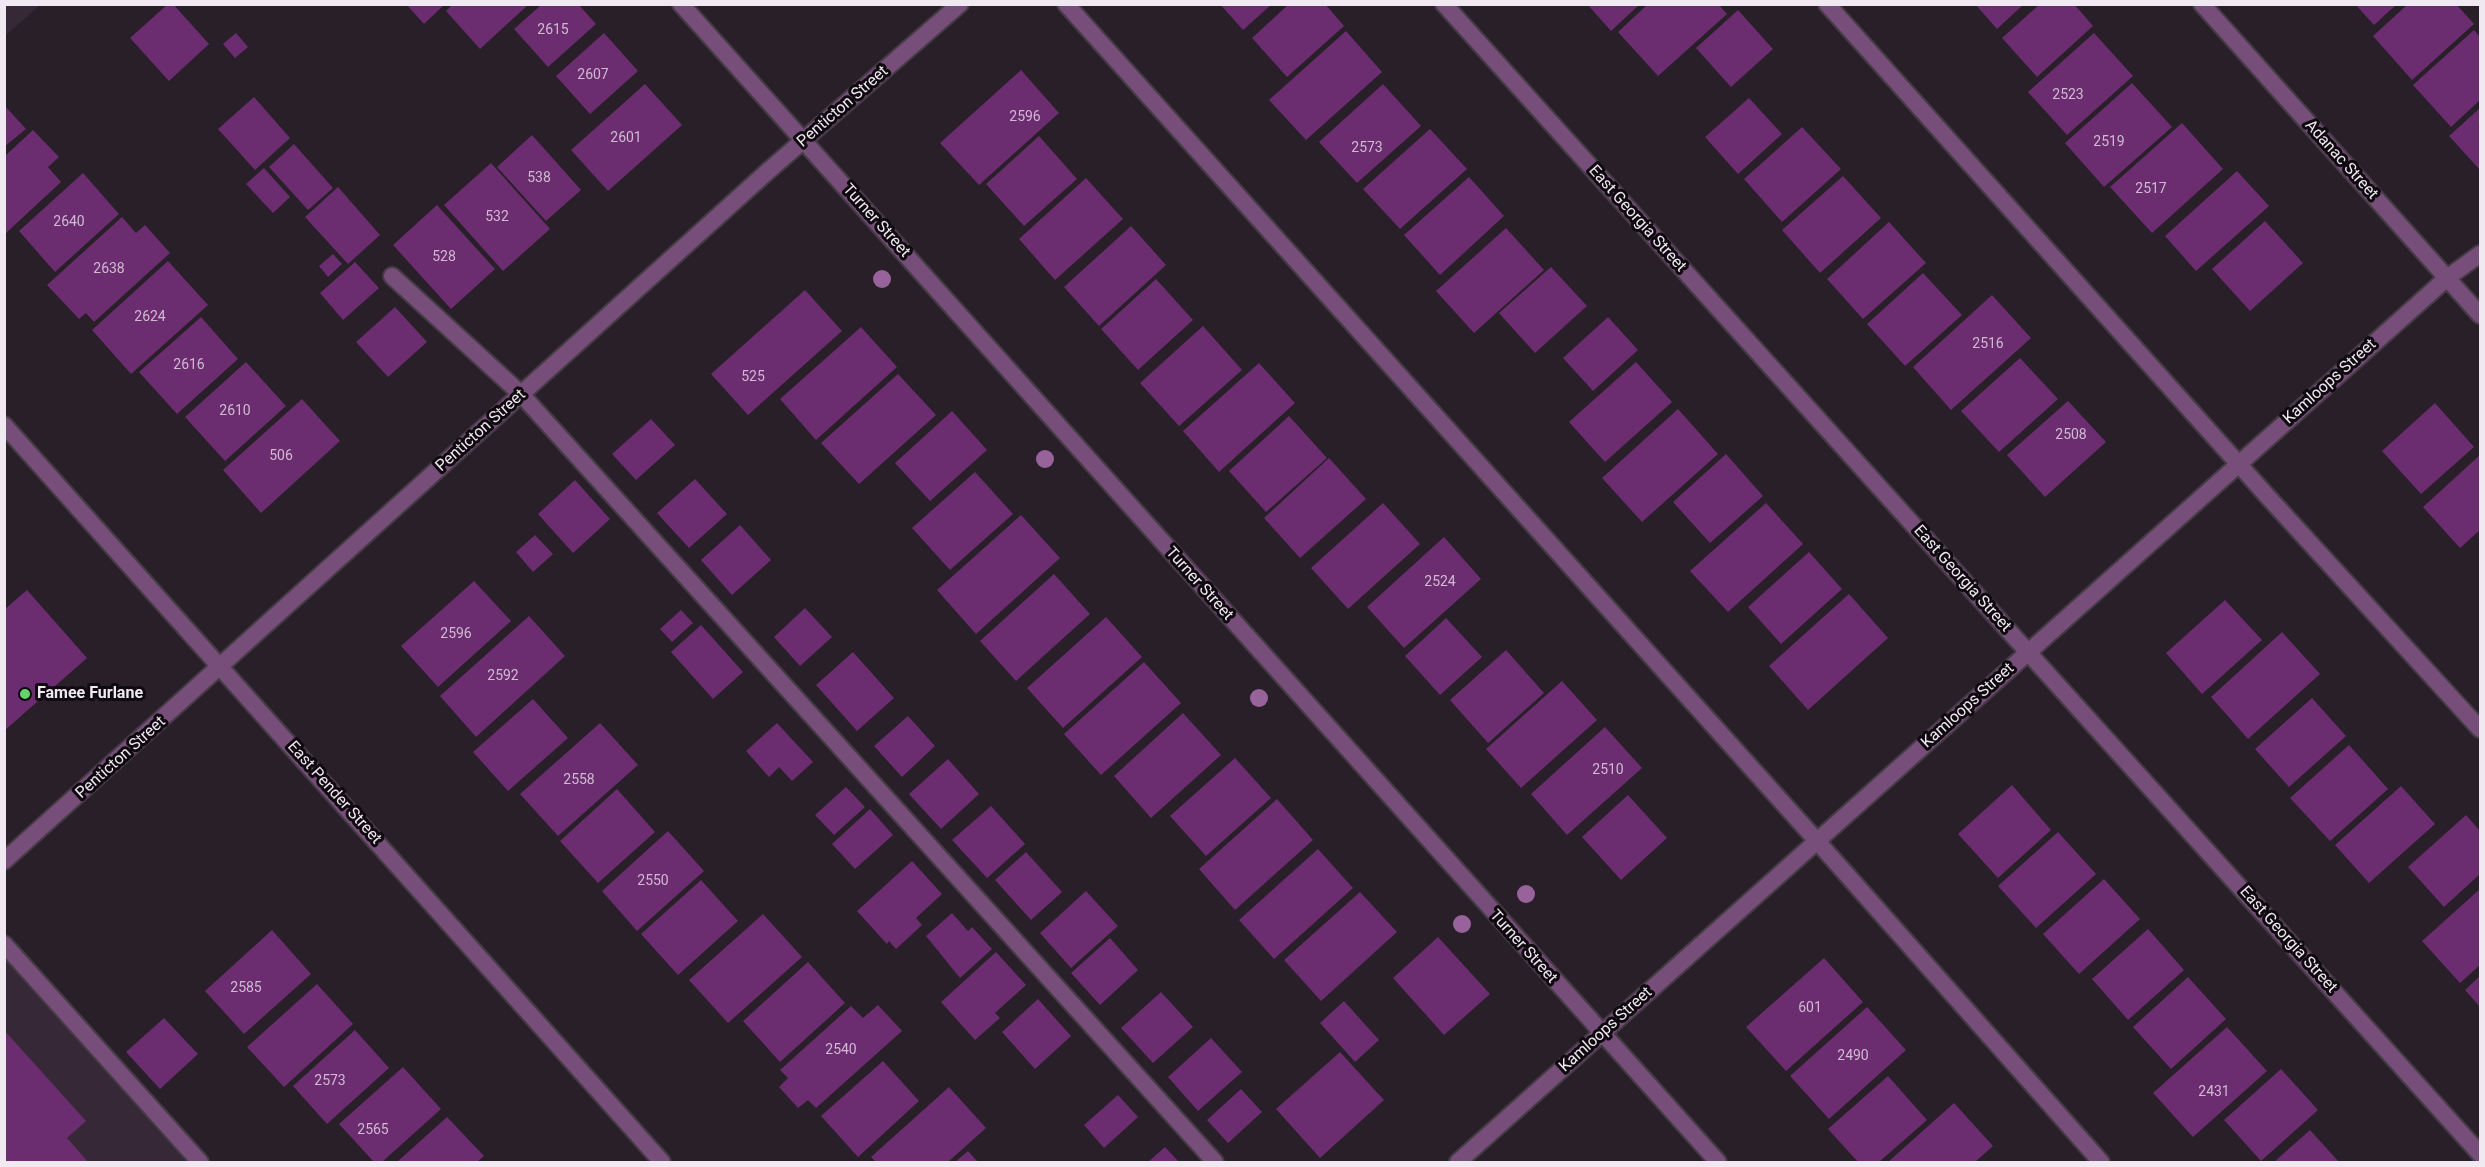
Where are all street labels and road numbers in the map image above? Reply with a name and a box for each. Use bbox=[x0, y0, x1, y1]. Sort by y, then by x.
street label: Penticton Street bbox=[794, 62, 892, 152]
street label: Adanac Street bbox=[2300, 116, 2382, 204]
street label: East Georgia Street bbox=[1584, 162, 1690, 276]
street label: Turner Street bbox=[838, 180, 914, 262]
street label: Kamloops Street bbox=[2280, 335, 2380, 429]
street label: Penticton Street bbox=[432, 386, 530, 476]
street label: East Georgia Street bbox=[1909, 522, 2015, 636]
street label: Turner Street bbox=[1161, 543, 1237, 625]
street label: Kamloops Street bbox=[1918, 659, 2018, 753]
street label: Penticton Street bbox=[72, 713, 170, 803]
street label: East Pender Street bbox=[283, 738, 385, 848]
street label: East Georgia Street bbox=[2235, 883, 2341, 997]
street label: Turner Street bbox=[1485, 906, 1561, 988]
street label: Kamloops Street bbox=[1556, 983, 1656, 1077]

